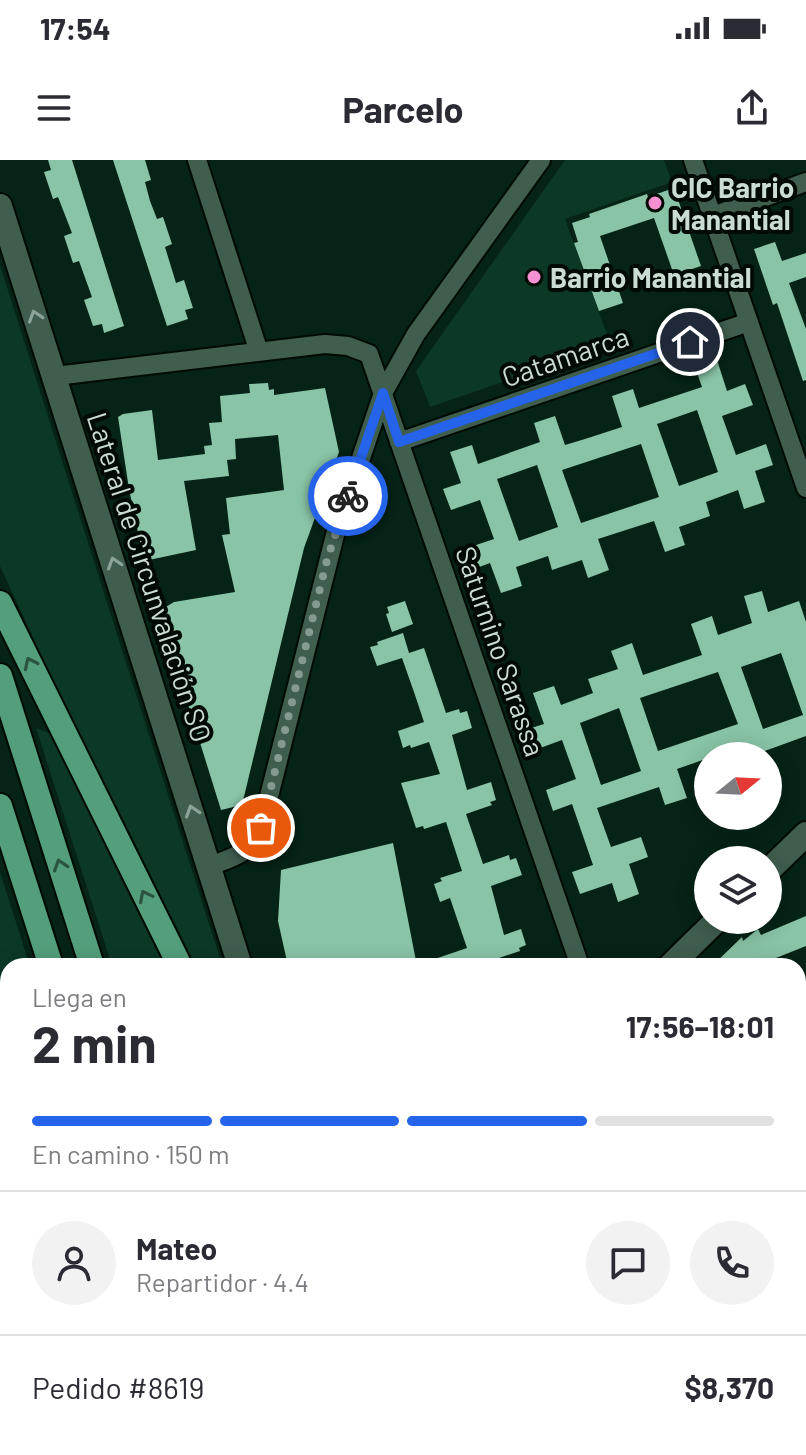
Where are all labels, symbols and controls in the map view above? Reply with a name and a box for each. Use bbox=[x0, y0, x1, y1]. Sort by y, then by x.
text: 17:54 bbox=[40, 10, 111, 46]
icon: menu bbox=[32, 86, 76, 130]
icon: share bbox=[730, 86, 774, 130]
text: Parcelo bbox=[342, 87, 464, 130]
place label: CIC Barrio Manantial bbox=[671, 170, 794, 236]
marker: CIC Barrio Manantial bbox=[646, 194, 664, 212]
place label: Barrio Manantial bbox=[550, 260, 751, 294]
marker: Barrio Manantial bbox=[525, 268, 543, 286]
pin bbox=[656, 308, 724, 376]
one-way arrow bbox=[29, 309, 45, 323]
street label: Catamarca bbox=[497, 318, 633, 394]
icon: home bbox=[668, 320, 712, 364]
street label: Lateral de Circunvalación SO bbox=[81, 408, 219, 746]
courier bbox=[308, 456, 388, 536]
icon: bike bbox=[326, 474, 370, 518]
street label: Saturnino Sarassa bbox=[449, 542, 553, 760]
one-way arrow bbox=[107, 557, 123, 571]
one-way arrow bbox=[24, 657, 39, 672]
north arrow bbox=[694, 742, 782, 830]
map controls bbox=[694, 742, 782, 934]
pin bbox=[227, 794, 295, 862]
one-way arrow bbox=[185, 805, 201, 819]
icon: bag bbox=[239, 806, 283, 850]
button: layers bbox=[694, 846, 782, 934]
one-way arrow bbox=[53, 859, 69, 872]
one-way arrow bbox=[139, 890, 154, 905]
text: Llega en bbox=[32, 981, 127, 1012]
text: 17:56–18:01 bbox=[626, 1008, 774, 1044]
text: 2 min bbox=[32, 1011, 157, 1073]
text: En camino · 150 m bbox=[32, 1138, 230, 1169]
button: person bbox=[32, 1221, 116, 1305]
button: chat bbox=[586, 1221, 670, 1305]
button: phone bbox=[690, 1221, 774, 1305]
text: Mateo bbox=[136, 1230, 217, 1266]
text: Repartidor · 4.4 bbox=[136, 1266, 309, 1297]
text: Pedido #8619 bbox=[32, 1369, 204, 1405]
text: $8,370 bbox=[684, 1369, 774, 1405]

